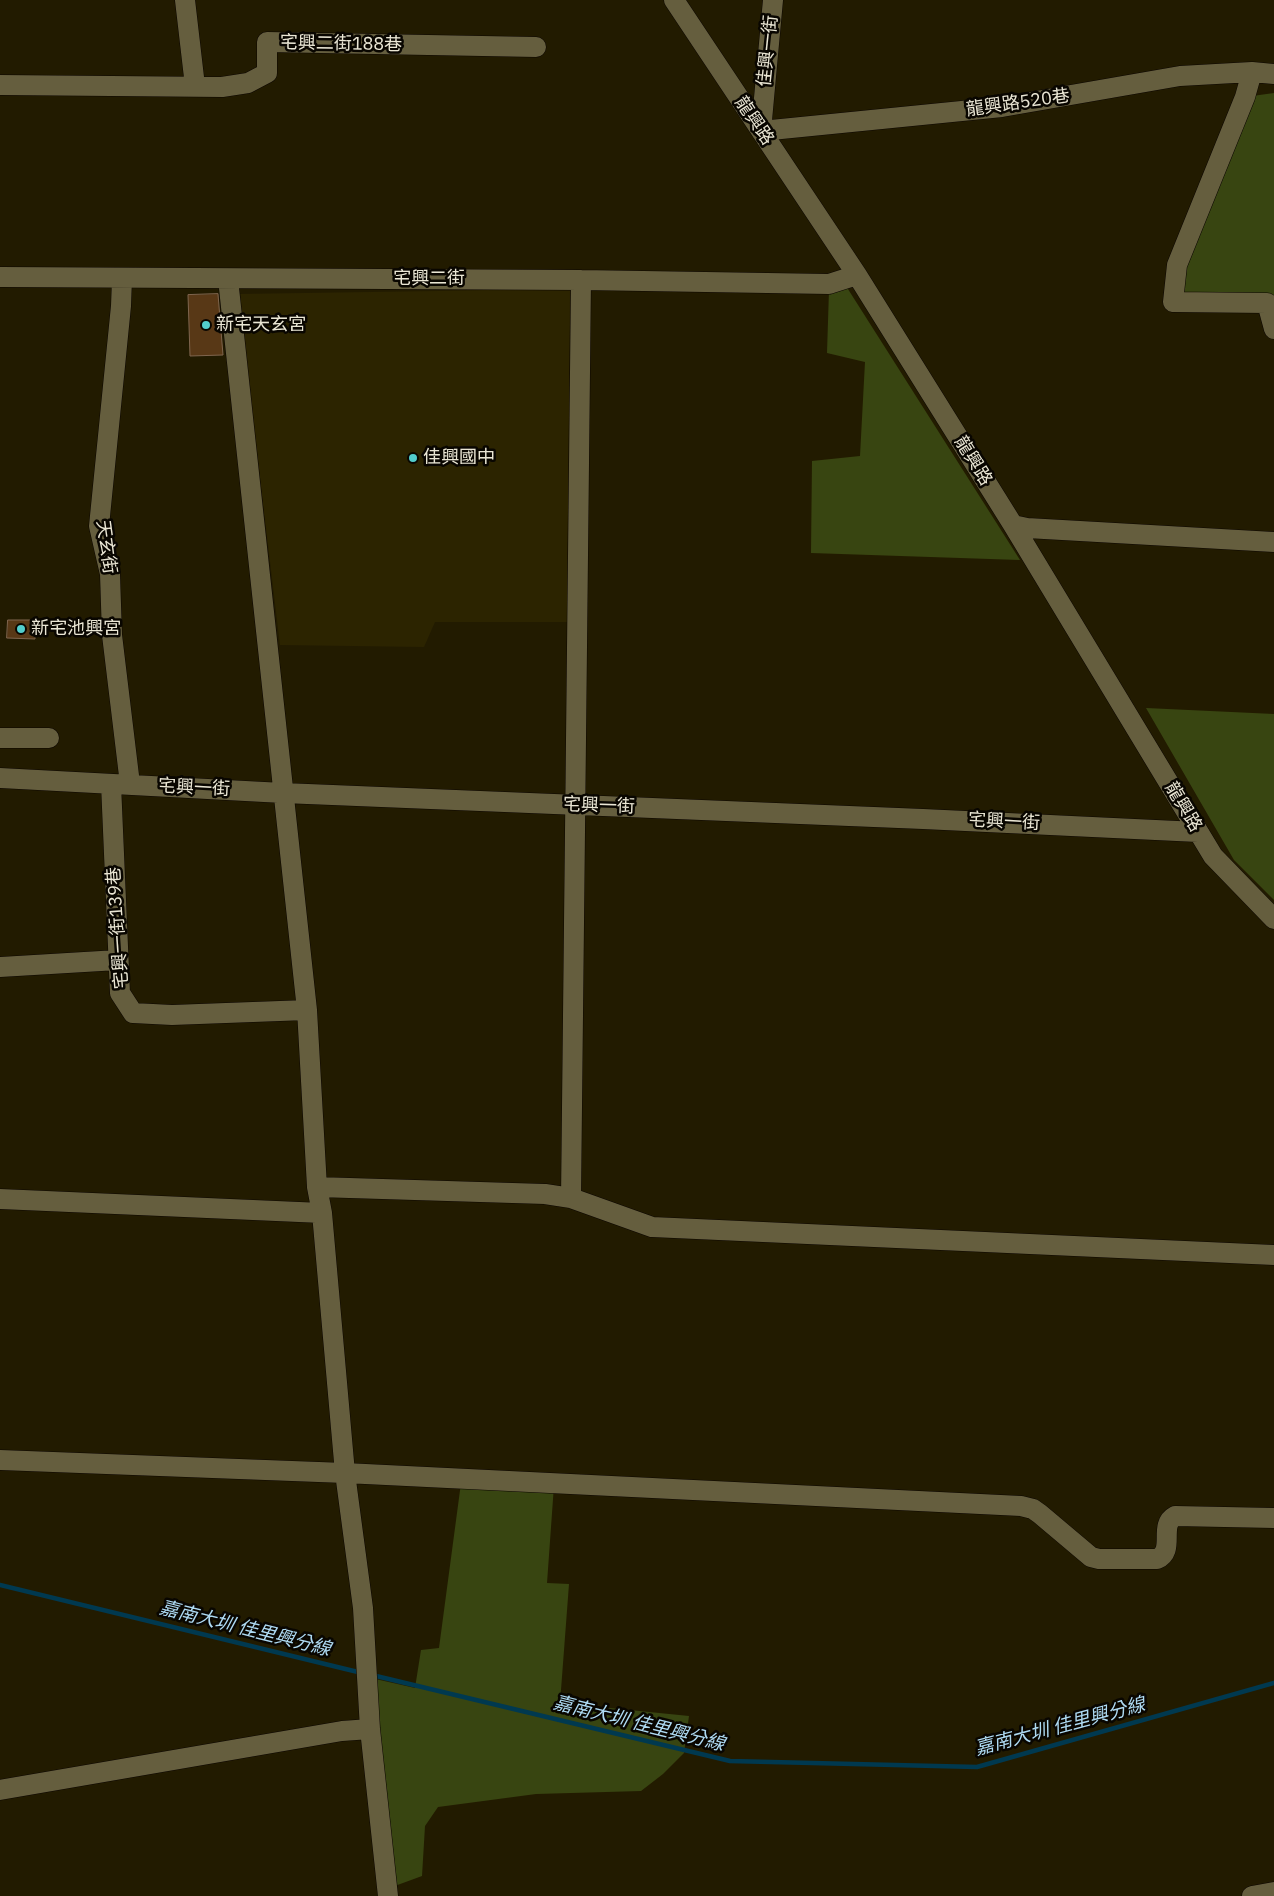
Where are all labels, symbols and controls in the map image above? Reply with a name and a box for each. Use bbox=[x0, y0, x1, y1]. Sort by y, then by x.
street label: 佳興一街 bbox=[753, 14, 783, 88]
street label: 宅興二街188巷 bbox=[280, 32, 402, 56]
street label: 龍興路520巷 bbox=[965, 85, 1071, 121]
street label: 龍興路 bbox=[730, 93, 778, 149]
street label: 宅興二街 bbox=[393, 268, 465, 290]
place label: 新宅天玄宮 bbox=[216, 314, 306, 336]
marker: 新宅天玄宮 bbox=[200, 319, 212, 331]
street label: 龍興路 bbox=[950, 432, 996, 490]
place label: 佳興國中 bbox=[423, 447, 495, 469]
marker: 佳興國中 bbox=[407, 452, 419, 464]
street label: 天玄街 bbox=[92, 519, 120, 575]
place label: 新宅池興宮 bbox=[31, 618, 121, 640]
marker: 新宅池興宮 bbox=[15, 623, 27, 635]
street label: 宅興一街 bbox=[157, 775, 231, 801]
street label: 龍興路 bbox=[1160, 778, 1206, 836]
street label: 宅興一街 bbox=[563, 794, 635, 818]
street label: 宅興一街 bbox=[967, 809, 1041, 835]
street label: 宅興一街139巷 bbox=[103, 866, 133, 990]
water label: 嘉南大圳 佳里興分線 bbox=[157, 1597, 333, 1661]
water label: 嘉南大圳 佳里興分線 bbox=[551, 1692, 727, 1756]
water label: 嘉南大圳 佳里興分線 bbox=[972, 1693, 1148, 1761]

